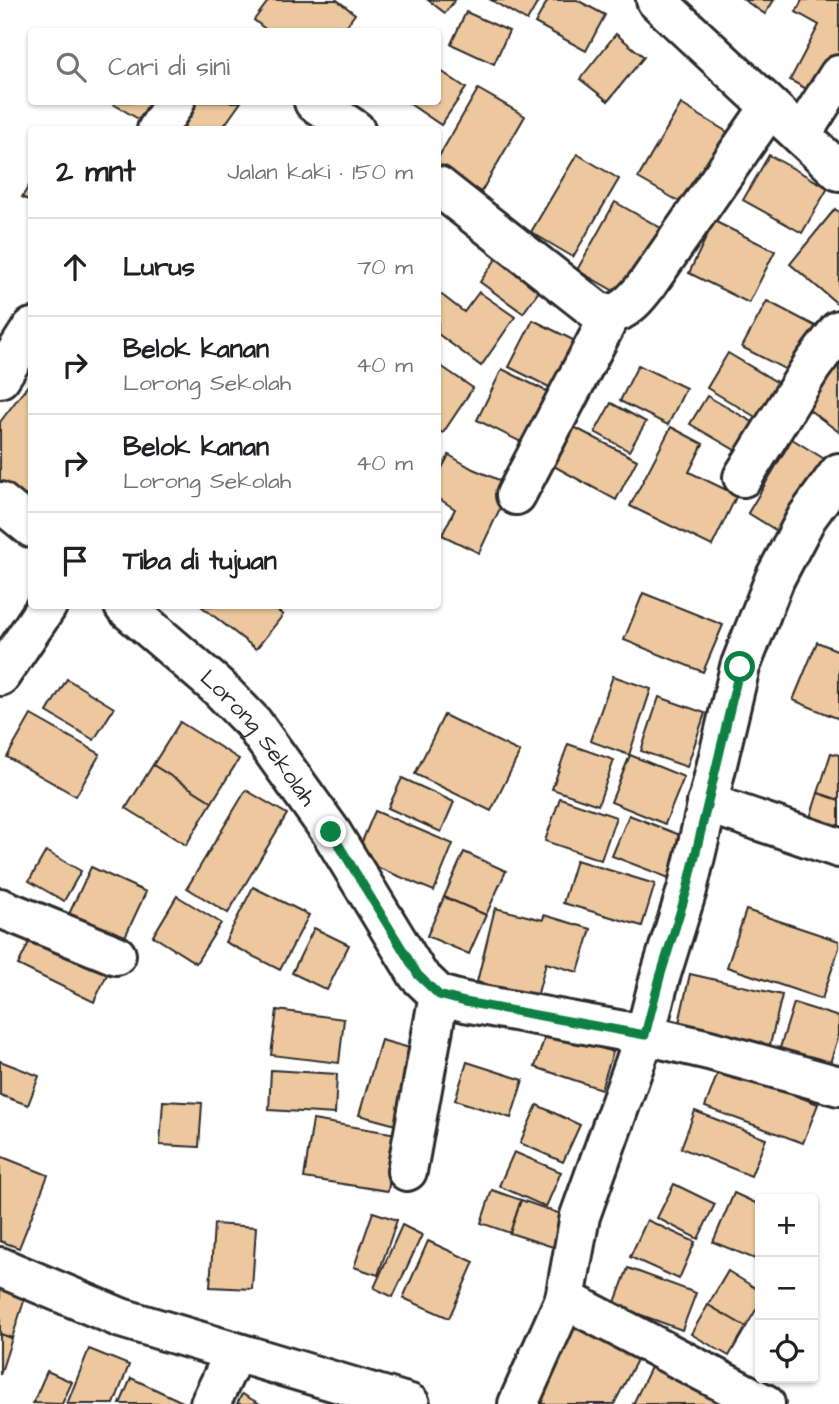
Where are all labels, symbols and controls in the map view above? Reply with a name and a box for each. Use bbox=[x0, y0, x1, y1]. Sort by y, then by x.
search box bbox=[28, 28, 441, 105]
icon: search bbox=[52, 48, 90, 86]
text: Cari di sini bbox=[108, 49, 230, 85]
text: 2 mnt bbox=[56, 151, 136, 193]
text: Jalan kaki · 150 m bbox=[227, 156, 413, 188]
icon: ahead bbox=[56, 248, 94, 286]
text: Lurus bbox=[123, 249, 195, 285]
text: 70 m bbox=[357, 251, 413, 283]
text: Belok kanan bbox=[123, 331, 269, 367]
icon: right bbox=[56, 346, 94, 384]
text: 40 m bbox=[356, 349, 413, 381]
text: Lorong Sekolah bbox=[123, 367, 291, 399]
text: Belok kanan bbox=[123, 429, 269, 465]
icon: right bbox=[56, 444, 94, 482]
text: 40 m bbox=[356, 447, 413, 479]
text: Lorong Sekolah bbox=[123, 465, 291, 497]
icon: arrive bbox=[56, 542, 94, 580]
text: Tiba di tujuan bbox=[123, 543, 277, 579]
route start bbox=[724, 651, 755, 682]
street label: Lorong Sekolah bbox=[193, 662, 324, 813]
route end bbox=[315, 816, 346, 847]
map controls bbox=[755, 1194, 818, 1383]
button: + bbox=[755, 1194, 818, 1257]
button: − bbox=[755, 1257, 818, 1320]
button: locate bbox=[755, 1320, 818, 1383]

